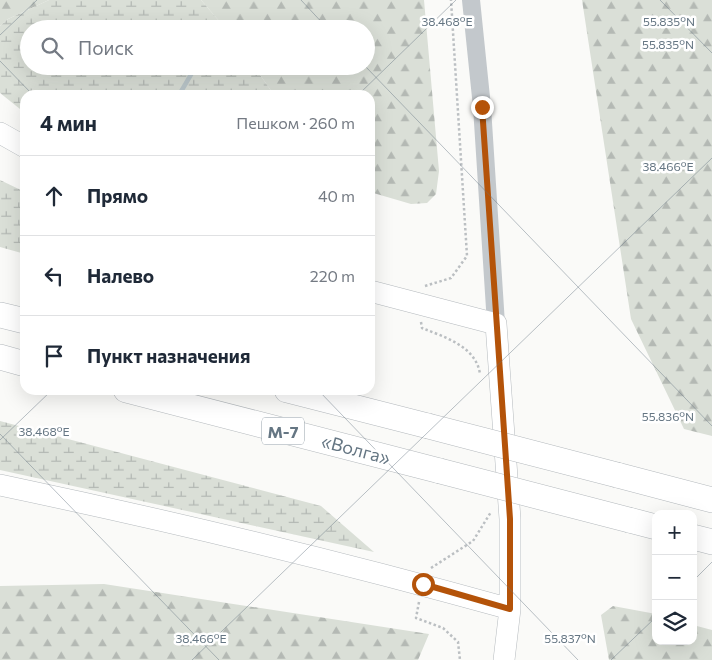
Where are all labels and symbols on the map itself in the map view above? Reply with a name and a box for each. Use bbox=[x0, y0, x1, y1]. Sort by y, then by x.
text: 38.468°E bbox=[421, 14, 473, 28]
text: 55.835°N bbox=[643, 14, 695, 28]
text: 55.835°N bbox=[642, 37, 694, 51]
route end bbox=[471, 96, 494, 119]
text: 38.466°E bbox=[642, 159, 694, 173]
text: 55.836°N bbox=[642, 409, 694, 423]
road number: М-7 bbox=[262, 418, 304, 444]
text: 38.468°E bbox=[18, 424, 70, 438]
street label: «Волга» bbox=[319, 429, 393, 469]
route start bbox=[412, 573, 435, 596]
text: 38.466°E bbox=[175, 631, 227, 645]
text: 55.837°N bbox=[544, 631, 596, 645]

